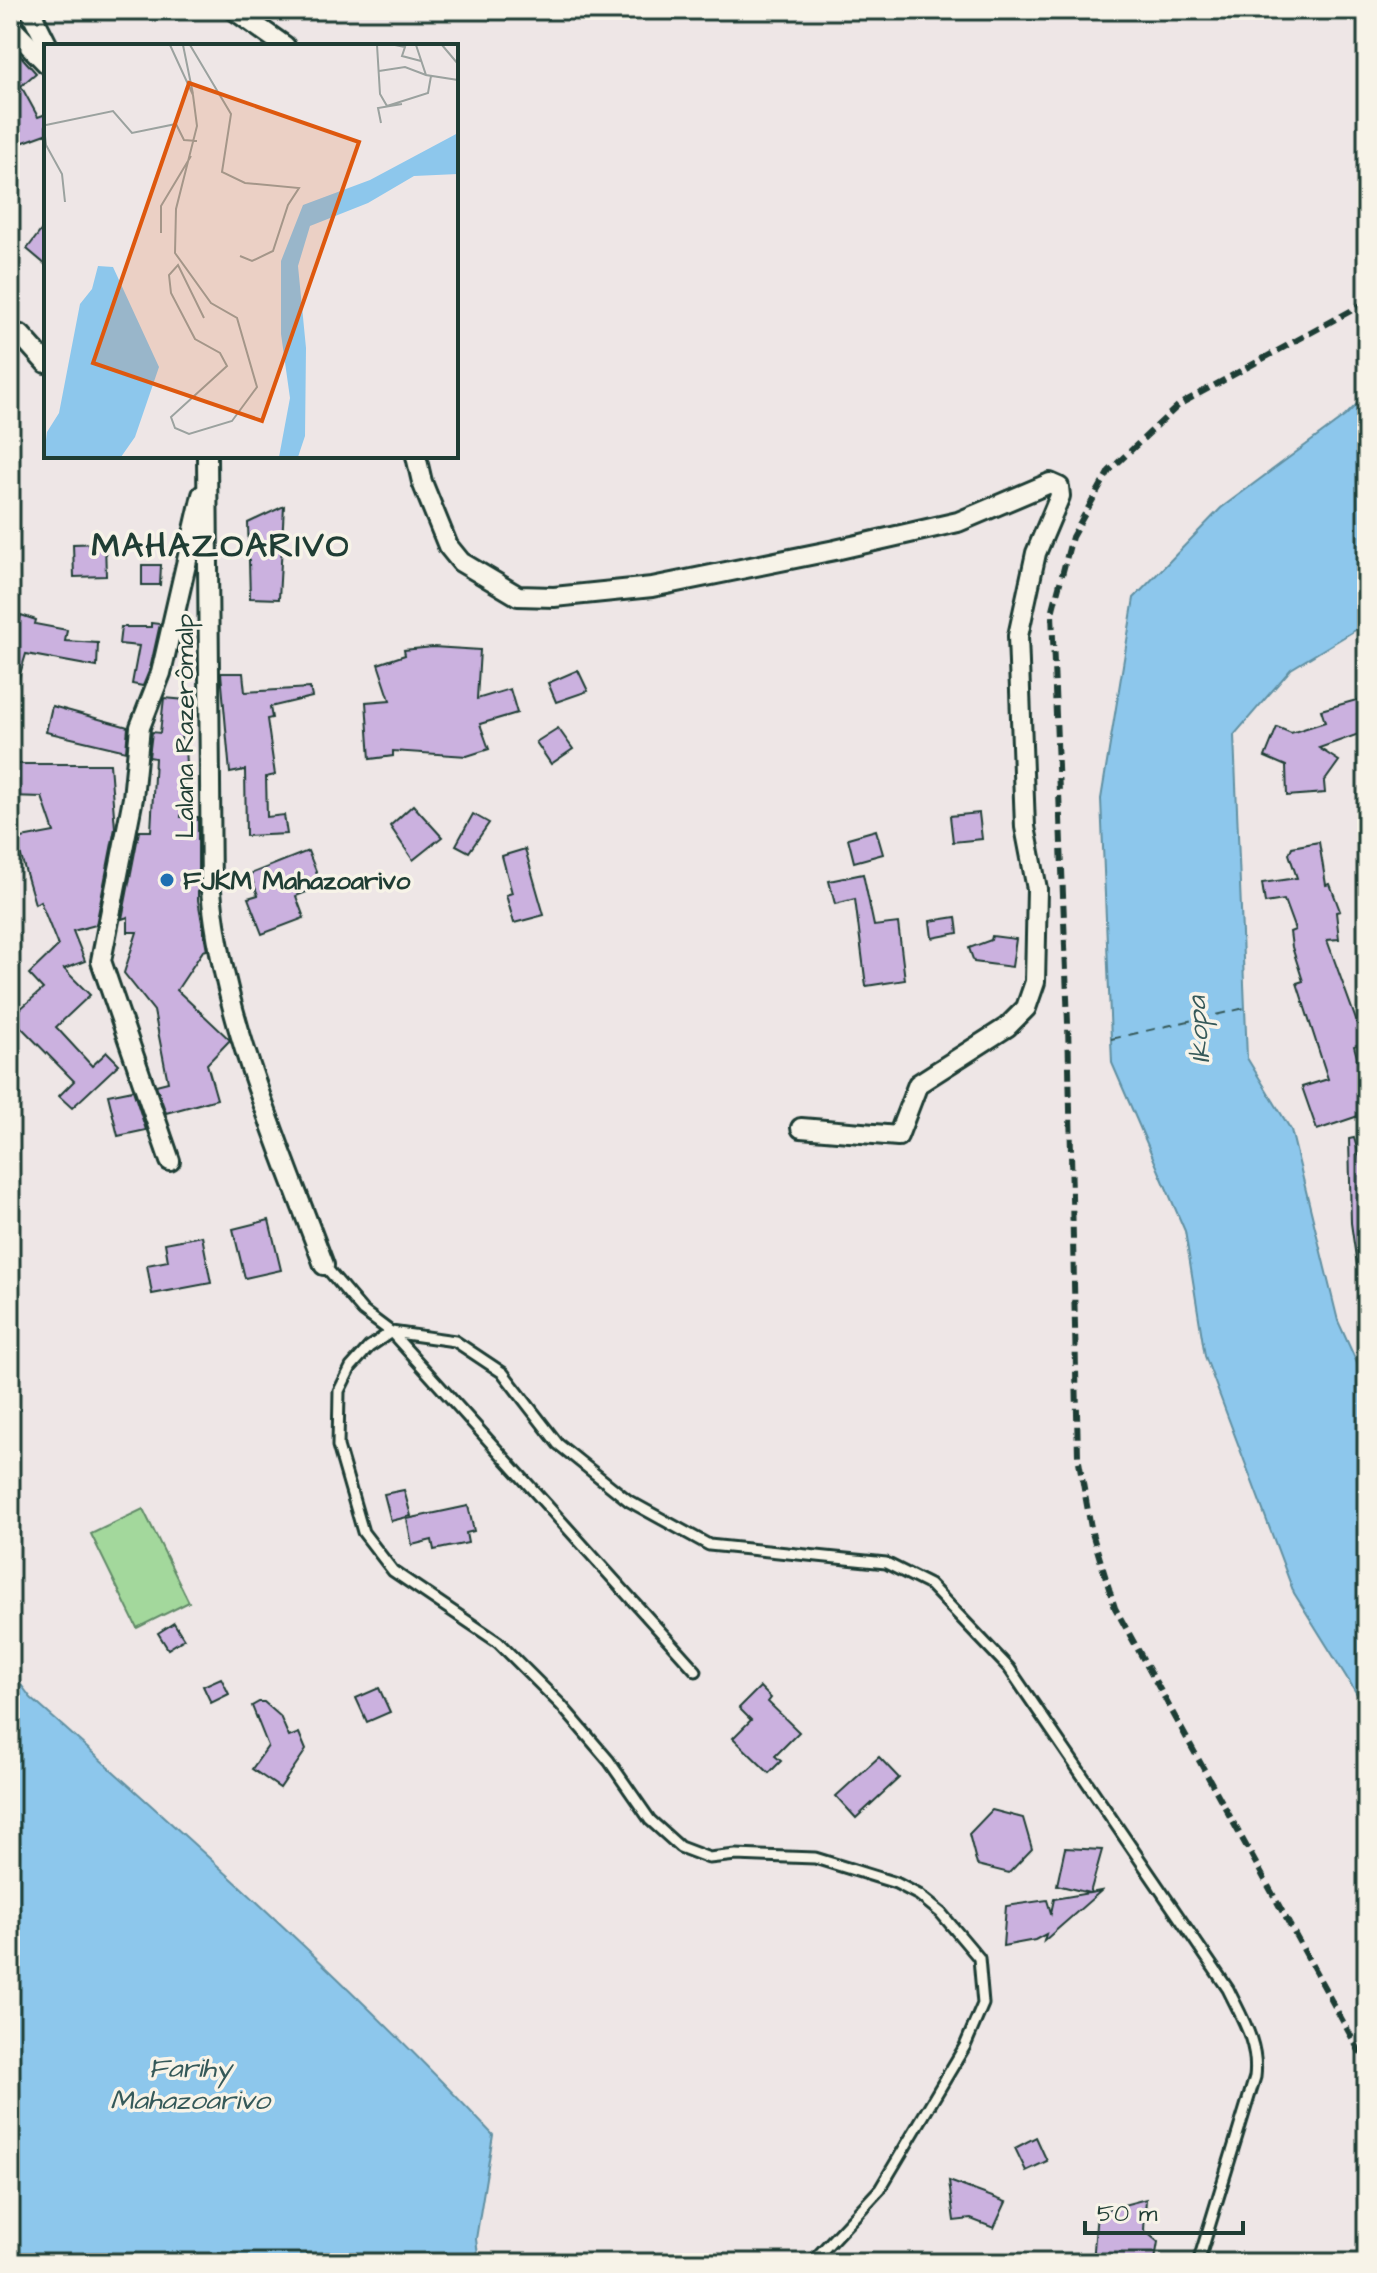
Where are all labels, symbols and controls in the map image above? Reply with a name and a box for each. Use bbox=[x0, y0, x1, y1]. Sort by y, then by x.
inset map bbox=[44, 44, 458, 458]
district label: MAHAZOARIVO bbox=[92, 522, 350, 570]
street label: Lalana Razerômalp bbox=[167, 614, 203, 838]
place label: FJKM Mahazoarivo bbox=[183, 863, 411, 899]
marker: FJKM Mahazoarivo bbox=[158, 871, 176, 889]
water label: Ikopa bbox=[1177, 993, 1220, 1065]
water label: Farihy Mahazoarivo bbox=[110, 2049, 272, 2120]
scale bar bbox=[1085, 2185, 1243, 2235]
text: 50 m bbox=[1097, 2197, 1158, 2231]

